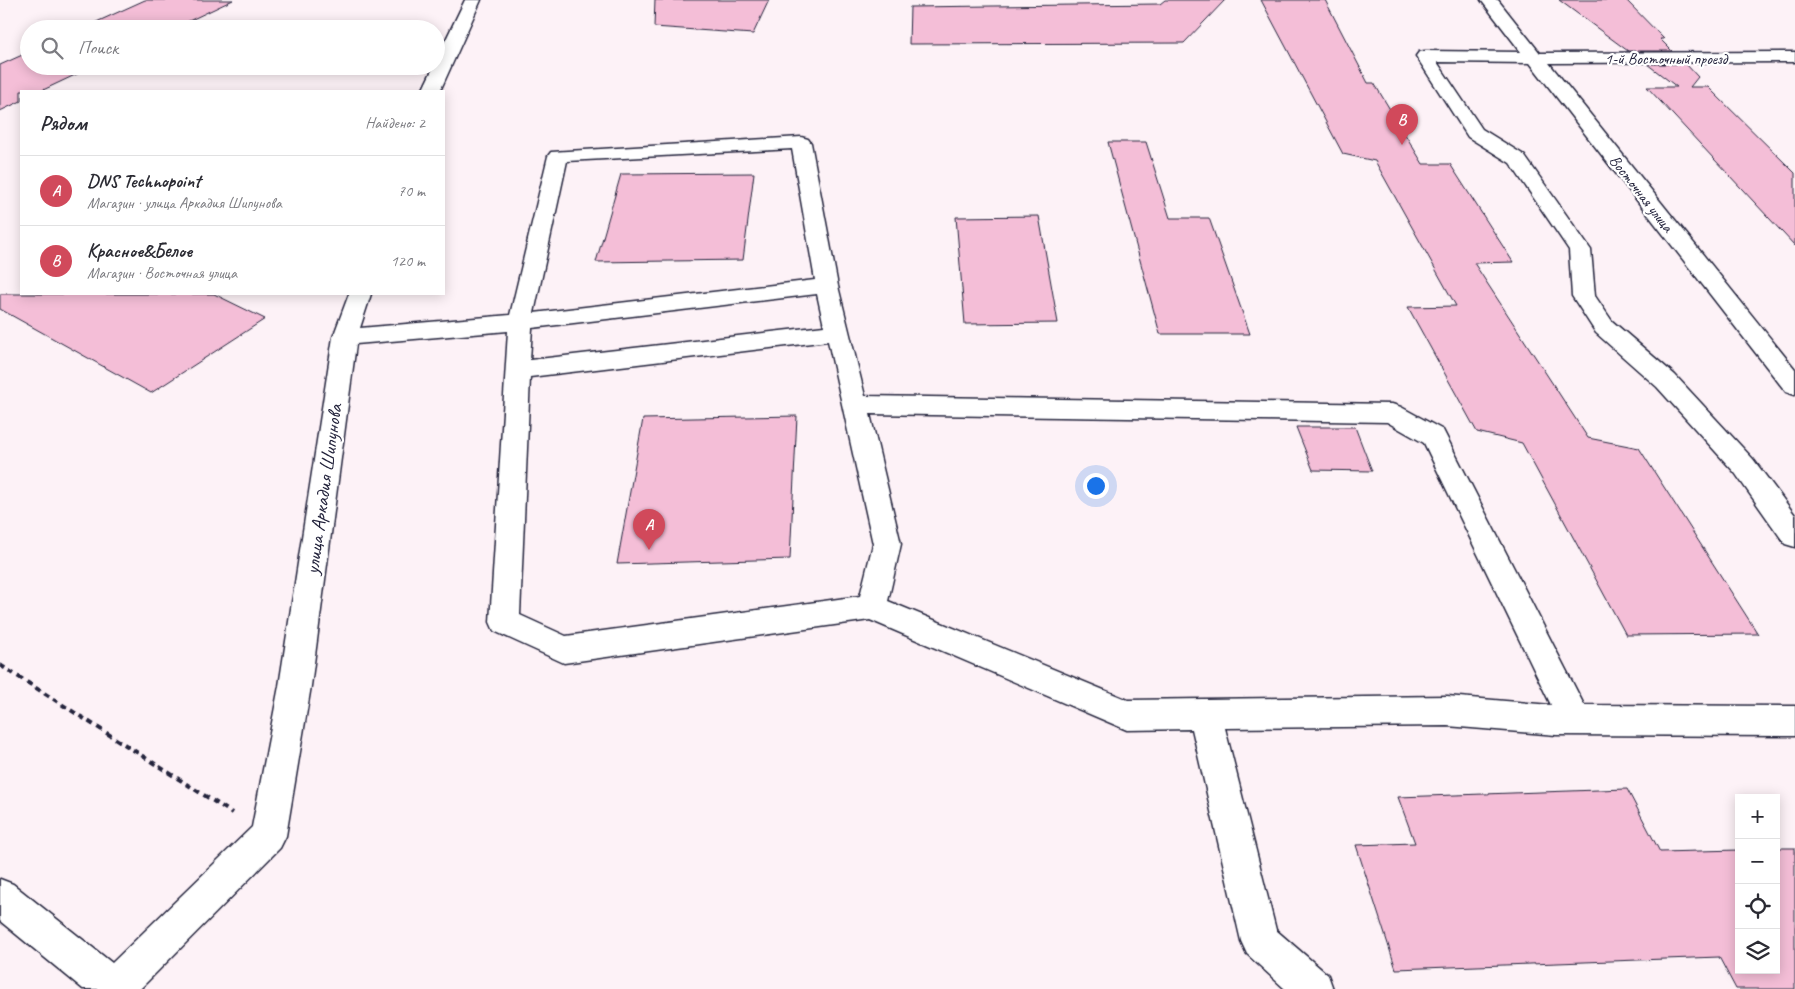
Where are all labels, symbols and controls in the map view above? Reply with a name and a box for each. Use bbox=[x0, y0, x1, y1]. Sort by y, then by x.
search box bbox=[20, 20, 445, 75]
icon: search bbox=[38, 34, 66, 62]
text: Поиск bbox=[78, 36, 118, 60]
street label: 1-й Восточный проезд bbox=[1605, 49, 1728, 69]
pin: B bbox=[1386, 104, 1418, 145]
text: Рядом bbox=[40, 110, 87, 136]
text: Найдено: 2 bbox=[365, 113, 425, 133]
street label: Восточная улица bbox=[1605, 151, 1678, 237]
text: DNS Technopoint bbox=[87, 169, 201, 193]
text: A bbox=[52, 181, 60, 201]
text: 70 m bbox=[398, 181, 425, 201]
text: Магазин · улица Аркадия Шипунова bbox=[87, 193, 282, 213]
text: Красное&Белое bbox=[87, 239, 192, 263]
text: B bbox=[52, 251, 60, 271]
text: 120 m bbox=[391, 251, 425, 271]
text: Магазин · Восточная улица bbox=[87, 263, 237, 283]
street label: улица Аркадия Шипунова bbox=[299, 401, 348, 577]
your location bbox=[1083, 473, 1109, 499]
pin: A bbox=[633, 509, 665, 550]
map controls bbox=[1735, 794, 1780, 974]
button: + bbox=[1735, 794, 1780, 839]
button: − bbox=[1735, 839, 1780, 884]
button: locate bbox=[1735, 884, 1780, 929]
button: layers bbox=[1735, 929, 1780, 974]

